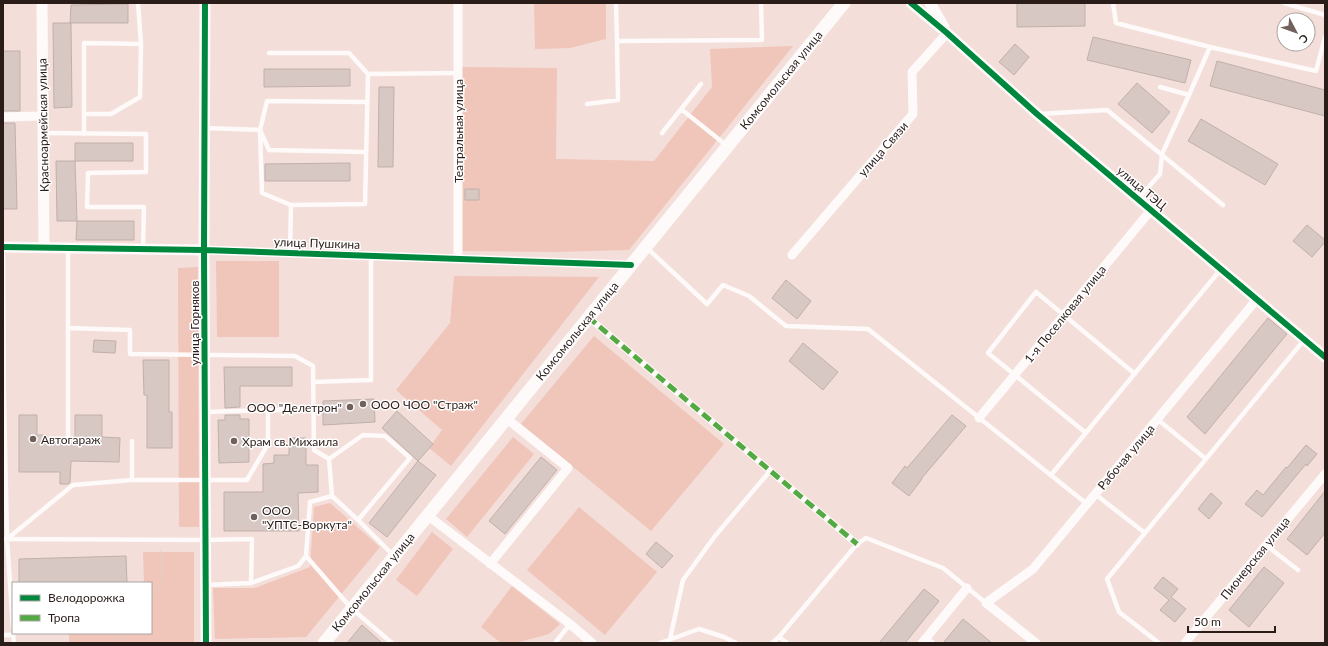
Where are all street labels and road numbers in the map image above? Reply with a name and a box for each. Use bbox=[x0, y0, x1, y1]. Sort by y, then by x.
street label: Комсомольская улица bbox=[737, 28, 825, 132]
street label: Красноармейская улица bbox=[34, 58, 52, 192]
street label: Театральная улица bbox=[451, 79, 466, 183]
street label: улица Связи bbox=[855, 118, 911, 180]
street label: улица ТЭЦ bbox=[1114, 163, 1170, 214]
street label: улица Пушкина bbox=[274, 234, 360, 252]
street label: 1-я Поселковая улица bbox=[1021, 262, 1109, 366]
street label: Комсомольская улица bbox=[533, 279, 621, 383]
street label: улица Горняков bbox=[187, 280, 202, 366]
street label: Рабочая улица bbox=[1094, 421, 1158, 493]
street label: Пионерская улица bbox=[1217, 514, 1293, 602]
street label: Комсомольская улица bbox=[329, 530, 417, 634]

